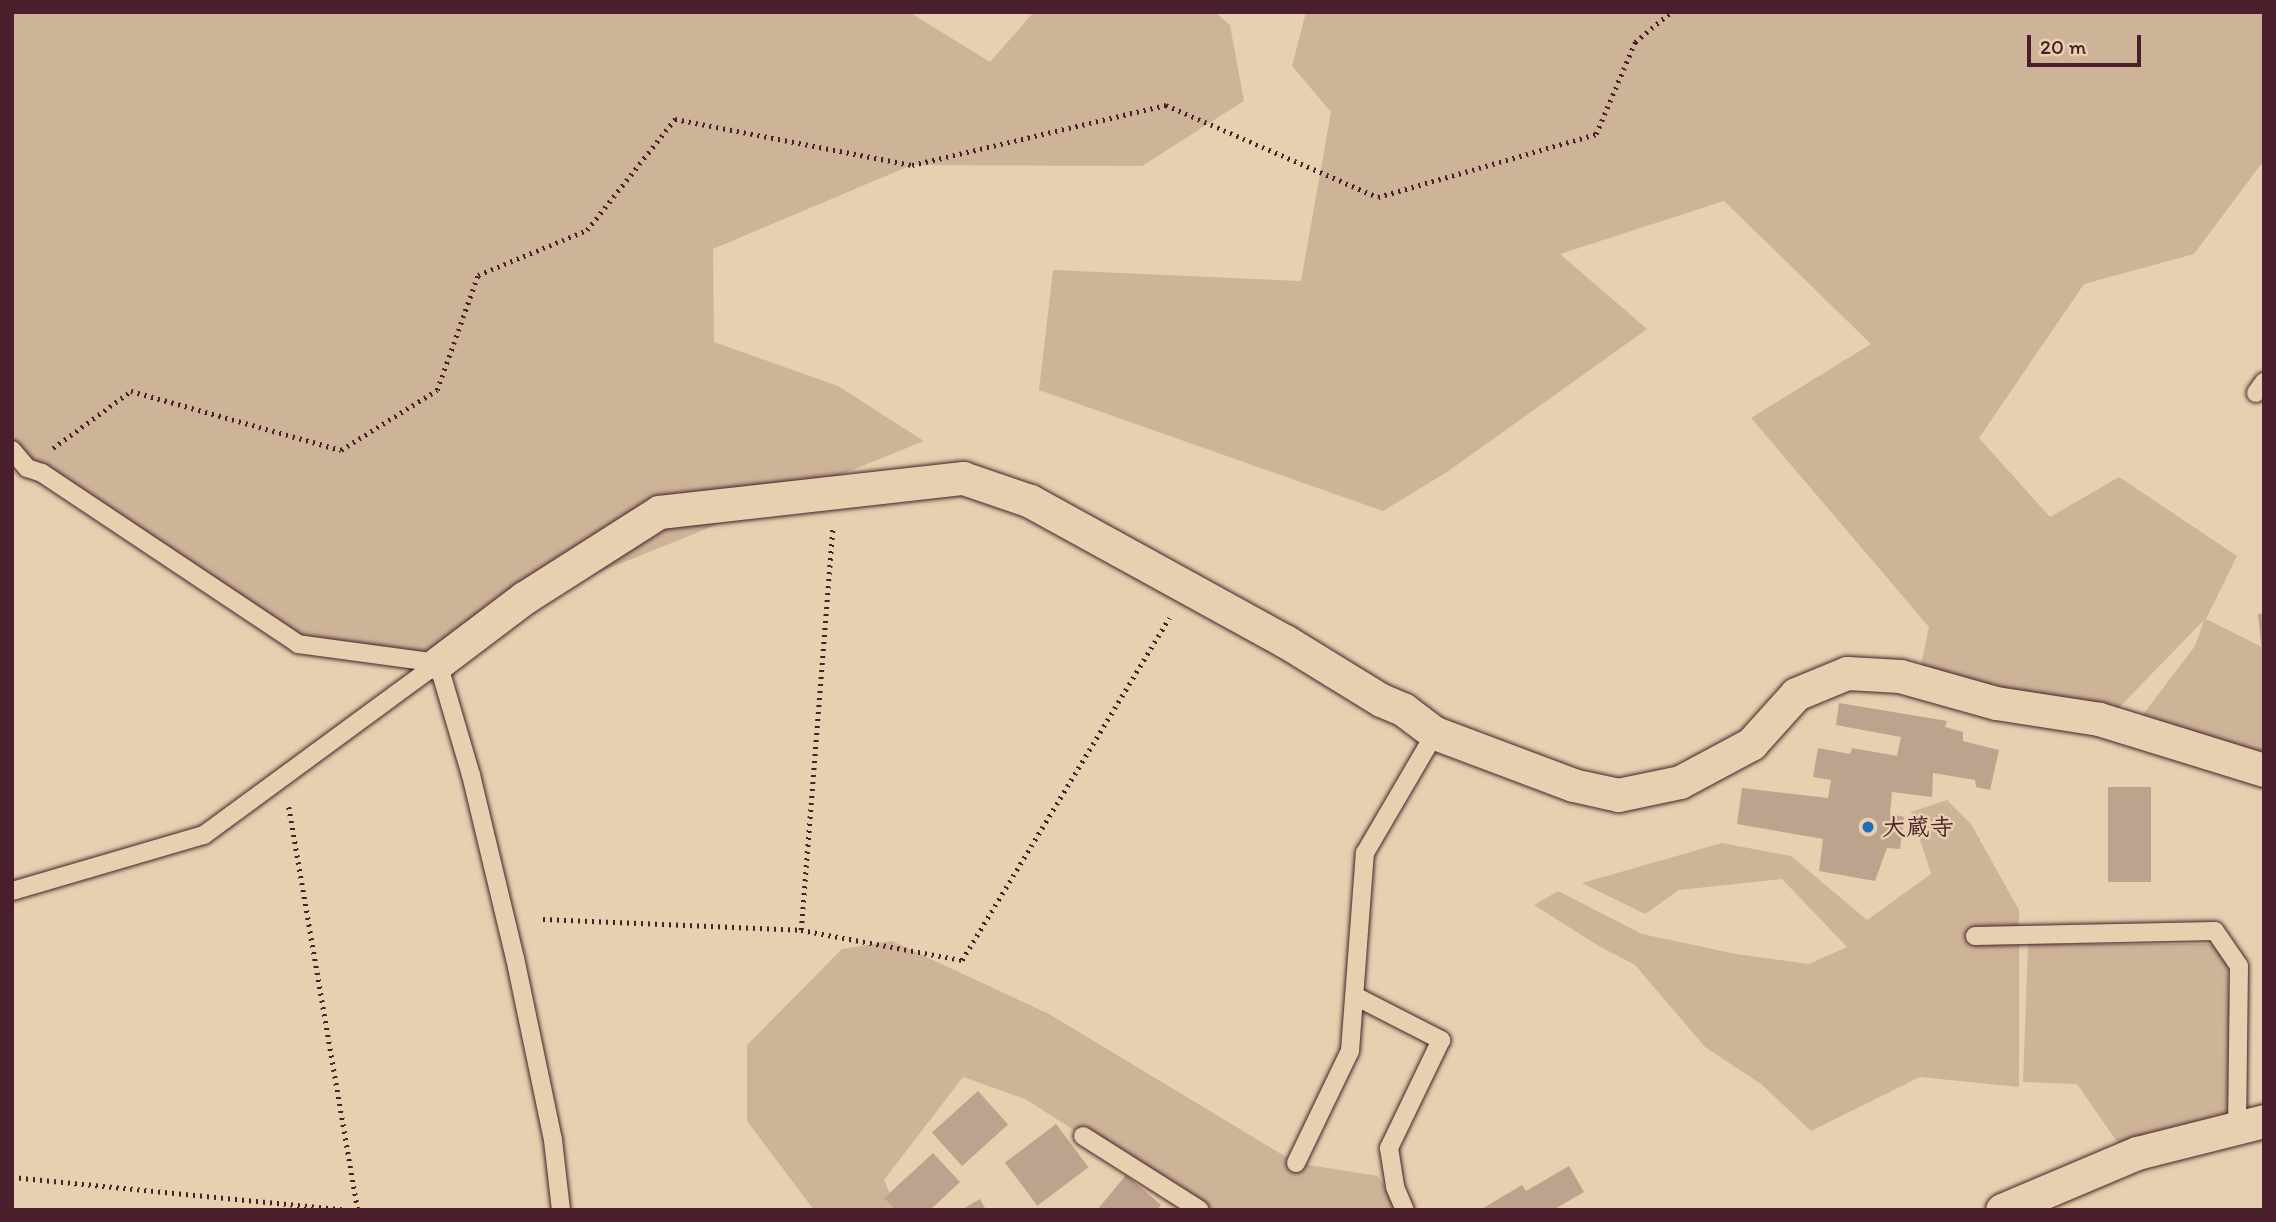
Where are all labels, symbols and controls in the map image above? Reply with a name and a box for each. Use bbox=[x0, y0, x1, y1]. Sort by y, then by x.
scale bar bbox=[2031, 21, 2145, 65]
text: 20 m bbox=[2040, 34, 2086, 59]
place label: 大蔵寺 bbox=[1882, 813, 1954, 841]
marker: 大蔵寺 bbox=[1860, 819, 1876, 835]

